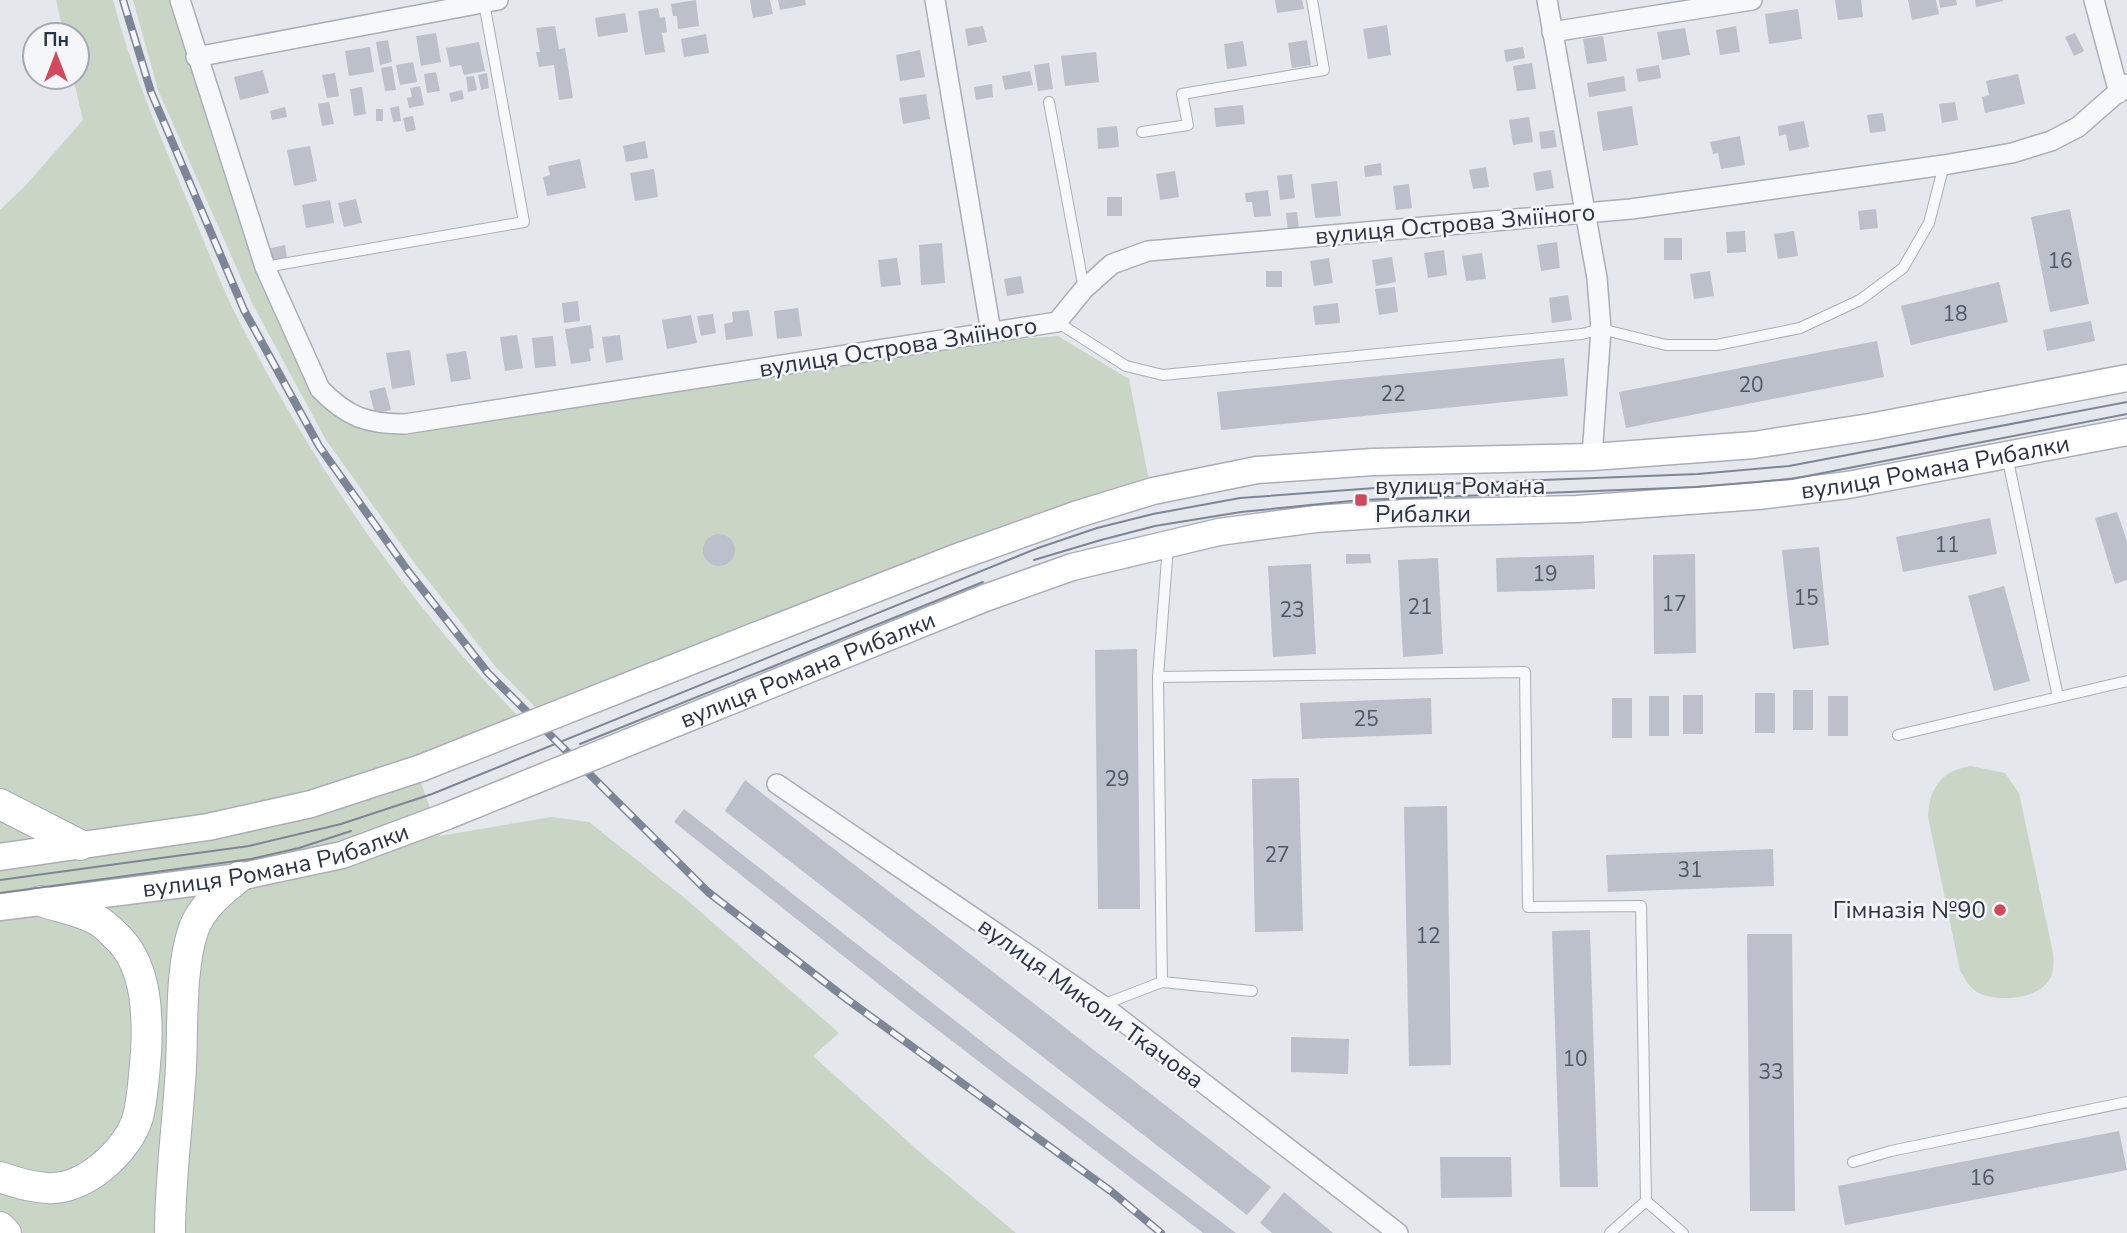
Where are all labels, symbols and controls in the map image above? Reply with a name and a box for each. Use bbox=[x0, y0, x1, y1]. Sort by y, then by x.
north arrow bbox=[21, 21, 91, 91]
text: Пн bbox=[43, 27, 69, 53]
street label: вулиця Острова Зміїного bbox=[1314, 196, 1596, 252]
house number: 16 bbox=[2047, 247, 2073, 275]
house number: 18 bbox=[1942, 300, 1968, 328]
street label: вулиця Острова Зміїного bbox=[757, 309, 1039, 385]
house number: 20 bbox=[1738, 371, 1764, 399]
house number: 22 bbox=[1380, 380, 1406, 408]
street label: вулиця Романа Рибалки bbox=[1799, 427, 2072, 507]
place label: вулиця Романа Рибалки bbox=[1375, 470, 1545, 530]
marker: вулиця Романа Рибалки bbox=[1353, 492, 1369, 508]
house number: 11 bbox=[1934, 531, 1960, 559]
house number: 19 bbox=[1532, 560, 1558, 588]
house number: 15 bbox=[1793, 584, 1819, 612]
house number: 17 bbox=[1661, 590, 1687, 618]
house number: 21 bbox=[1407, 593, 1433, 621]
house number: 23 bbox=[1279, 596, 1305, 624]
street label: вулиця Романа Рибалки bbox=[675, 604, 940, 736]
house number: 25 bbox=[1353, 705, 1379, 733]
house number: 29 bbox=[1104, 765, 1130, 793]
street label: вулиця Романа Рибалки bbox=[141, 816, 413, 905]
house number: 27 bbox=[1264, 841, 1290, 869]
house number: 31 bbox=[1677, 856, 1703, 884]
place label: Гімназія №90 bbox=[1833, 894, 1986, 926]
marker: Гімназія №90 bbox=[1992, 902, 2008, 918]
street label: вулиця Миколи Ткачова bbox=[972, 910, 1210, 1096]
house number: 12 bbox=[1415, 922, 1441, 950]
house number: 10 bbox=[1562, 1045, 1588, 1073]
house number: 33 bbox=[1758, 1058, 1784, 1086]
house number: 16 bbox=[1969, 1164, 1995, 1192]

